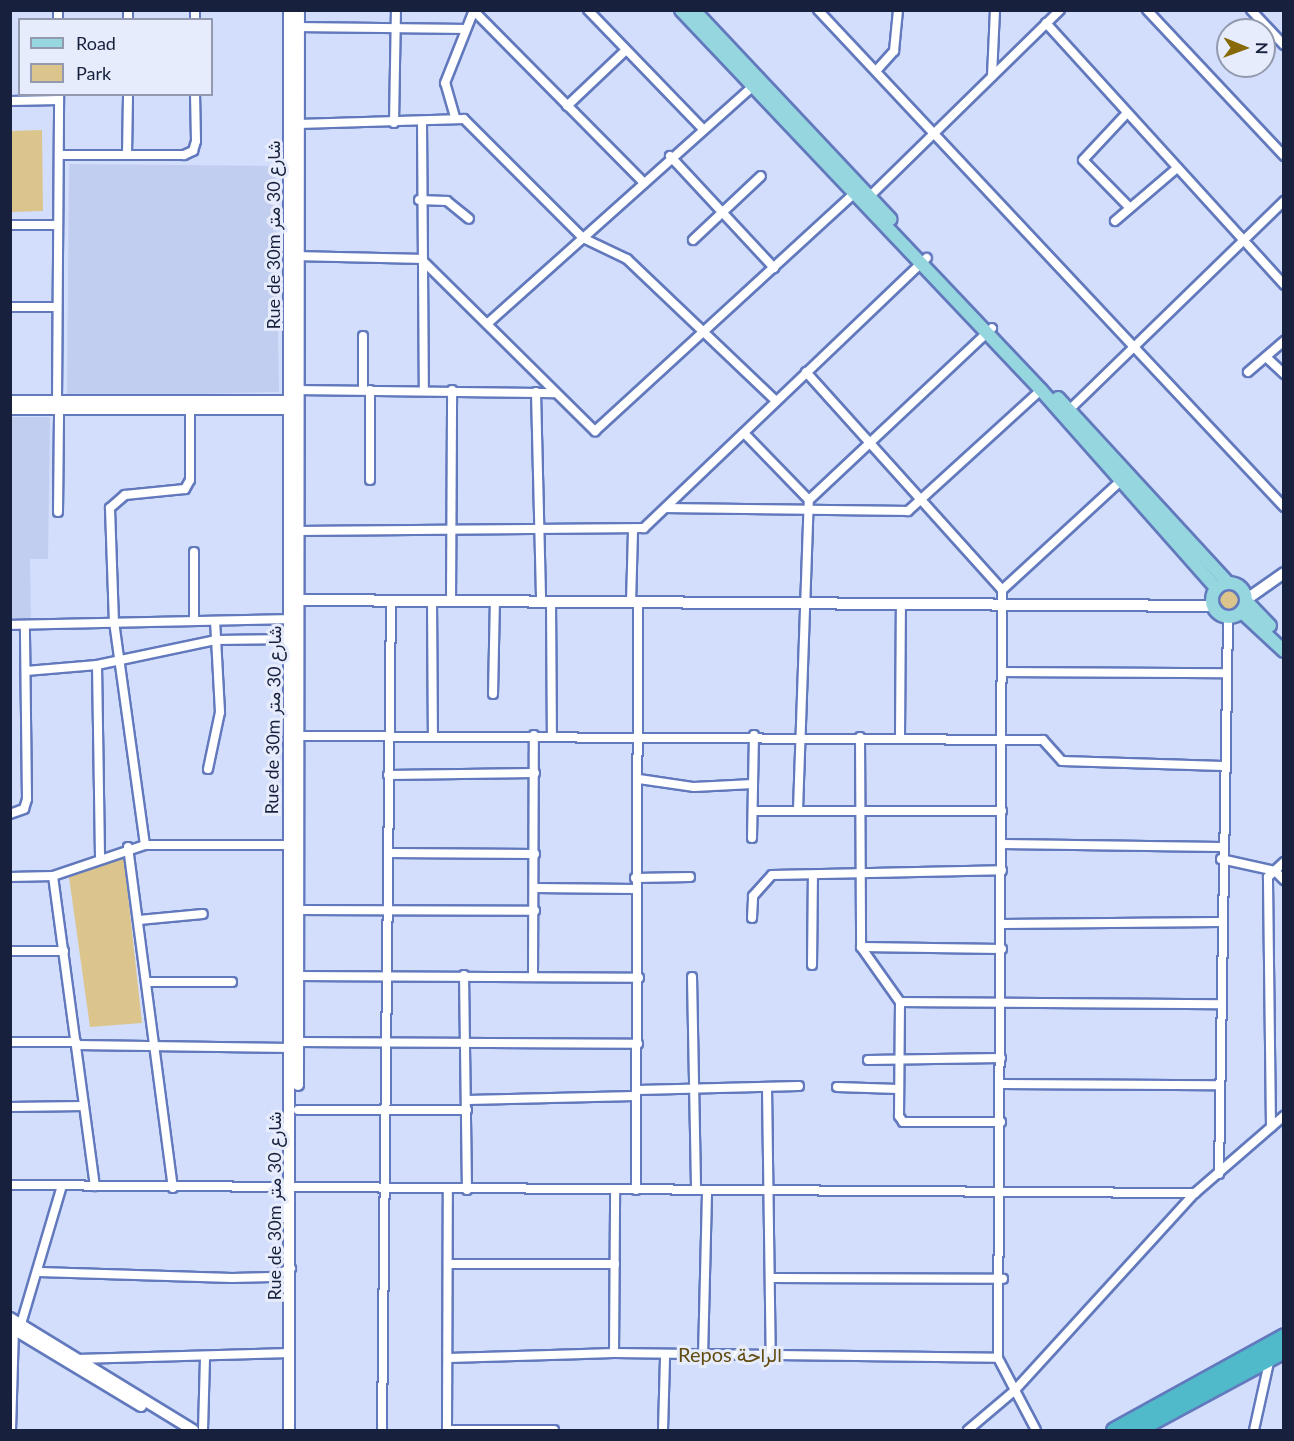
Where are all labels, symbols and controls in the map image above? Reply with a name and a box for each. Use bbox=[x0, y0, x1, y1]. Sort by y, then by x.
legend bbox=[18, 18, 213, 96]
north arrow bbox=[1216, 18, 1276, 78]
text: Road bbox=[76, 32, 116, 54]
text: N bbox=[1253, 42, 1272, 55]
text: Park bbox=[76, 62, 111, 84]
street label: Rue de 30m شارع 30 متر bbox=[262, 141, 284, 329]
street label: Rue de 30m شارع 30 متر bbox=[261, 625, 285, 815]
street label: Rue de 30m شارع 30 متر bbox=[263, 1112, 285, 1300]
district label: Repos الراحة bbox=[678, 1342, 782, 1366]

